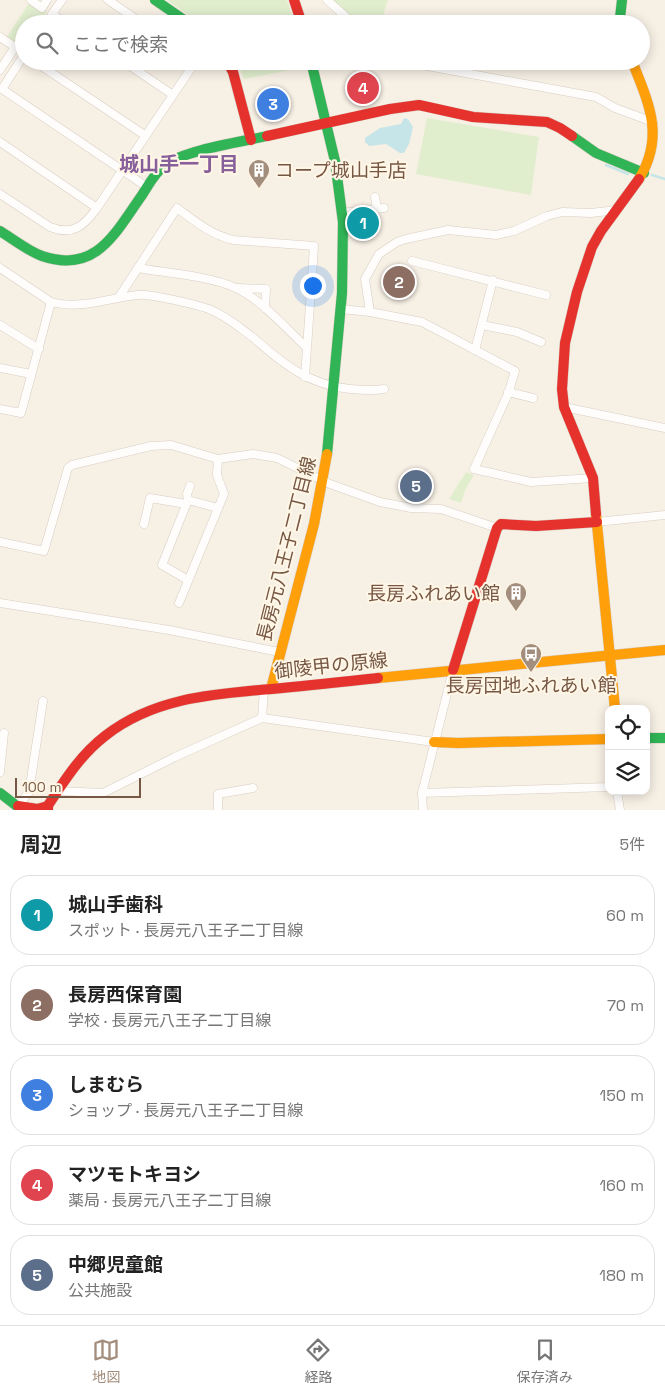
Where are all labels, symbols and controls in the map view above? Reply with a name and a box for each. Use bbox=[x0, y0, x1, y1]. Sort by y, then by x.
search box bbox=[15, 15, 650, 70]
icon: search bbox=[33, 29, 61, 57]
text: ここで検索 bbox=[73, 32, 168, 57]
pin: 4 bbox=[347, 69, 379, 107]
pin: 3 bbox=[257, 85, 289, 123]
district label: 城山手一丁目 bbox=[119, 151, 239, 177]
building icon: コープ城山手店 bbox=[247, 158, 271, 189]
place label: コープ城山手店 bbox=[275, 158, 407, 183]
pin: 1 bbox=[347, 204, 379, 242]
pin: 2 bbox=[383, 263, 415, 301]
your location bbox=[300, 273, 326, 299]
street label: 長房元八王子二丁目線 bbox=[251, 454, 322, 644]
pin: 5 bbox=[400, 467, 432, 505]
place label: 長房ふれあい館 bbox=[367, 581, 500, 606]
building icon: 長房ふれあい館 bbox=[504, 581, 528, 612]
bus stop icon: 長房団地ふれあい館 bbox=[519, 642, 543, 673]
street label: 御陵甲の原線 bbox=[273, 647, 389, 684]
place label: 長房団地ふれあい館 bbox=[445, 673, 617, 698]
map controls bbox=[605, 705, 650, 795]
button: locate bbox=[605, 705, 650, 750]
button: layers bbox=[605, 750, 650, 795]
scale bar bbox=[15, 775, 141, 798]
text: 100 m bbox=[22, 778, 61, 796]
text: 周辺 bbox=[20, 831, 62, 858]
text: 5件 bbox=[619, 834, 645, 855]
text: 城山手歯科 bbox=[68, 892, 163, 917]
text: 1 bbox=[33, 905, 41, 926]
text: 60 m bbox=[606, 905, 644, 926]
text: スポット · 長房元八王子二丁目線 bbox=[68, 920, 303, 941]
text: 長房西保育園 bbox=[68, 982, 182, 1007]
text: 2 bbox=[32, 995, 42, 1016]
text: 70 m bbox=[607, 995, 644, 1016]
text: 学校 · 長房元八王子二丁目線 bbox=[68, 1010, 271, 1031]
text: しまむら bbox=[68, 1072, 144, 1097]
text: 3 bbox=[32, 1085, 42, 1106]
text: 150 m bbox=[600, 1085, 644, 1106]
text: ショップ · 長房元八王子二丁目線 bbox=[68, 1100, 303, 1121]
text: マツモトキヨシ bbox=[68, 1162, 201, 1187]
text: 4 bbox=[32, 1175, 42, 1196]
text: 160 m bbox=[599, 1175, 644, 1196]
text: 薬局 · 長房元八王子二丁目線 bbox=[68, 1190, 271, 1211]
text: 中郷児童館 bbox=[68, 1252, 163, 1277]
text: 5 bbox=[32, 1265, 42, 1286]
text: 180 m bbox=[599, 1265, 644, 1286]
text: 公共施設 bbox=[68, 1280, 132, 1301]
tab: 地図 bbox=[92, 1336, 120, 1386]
tab: 経路 bbox=[304, 1336, 332, 1386]
tab: 保存済み bbox=[517, 1336, 573, 1386]

